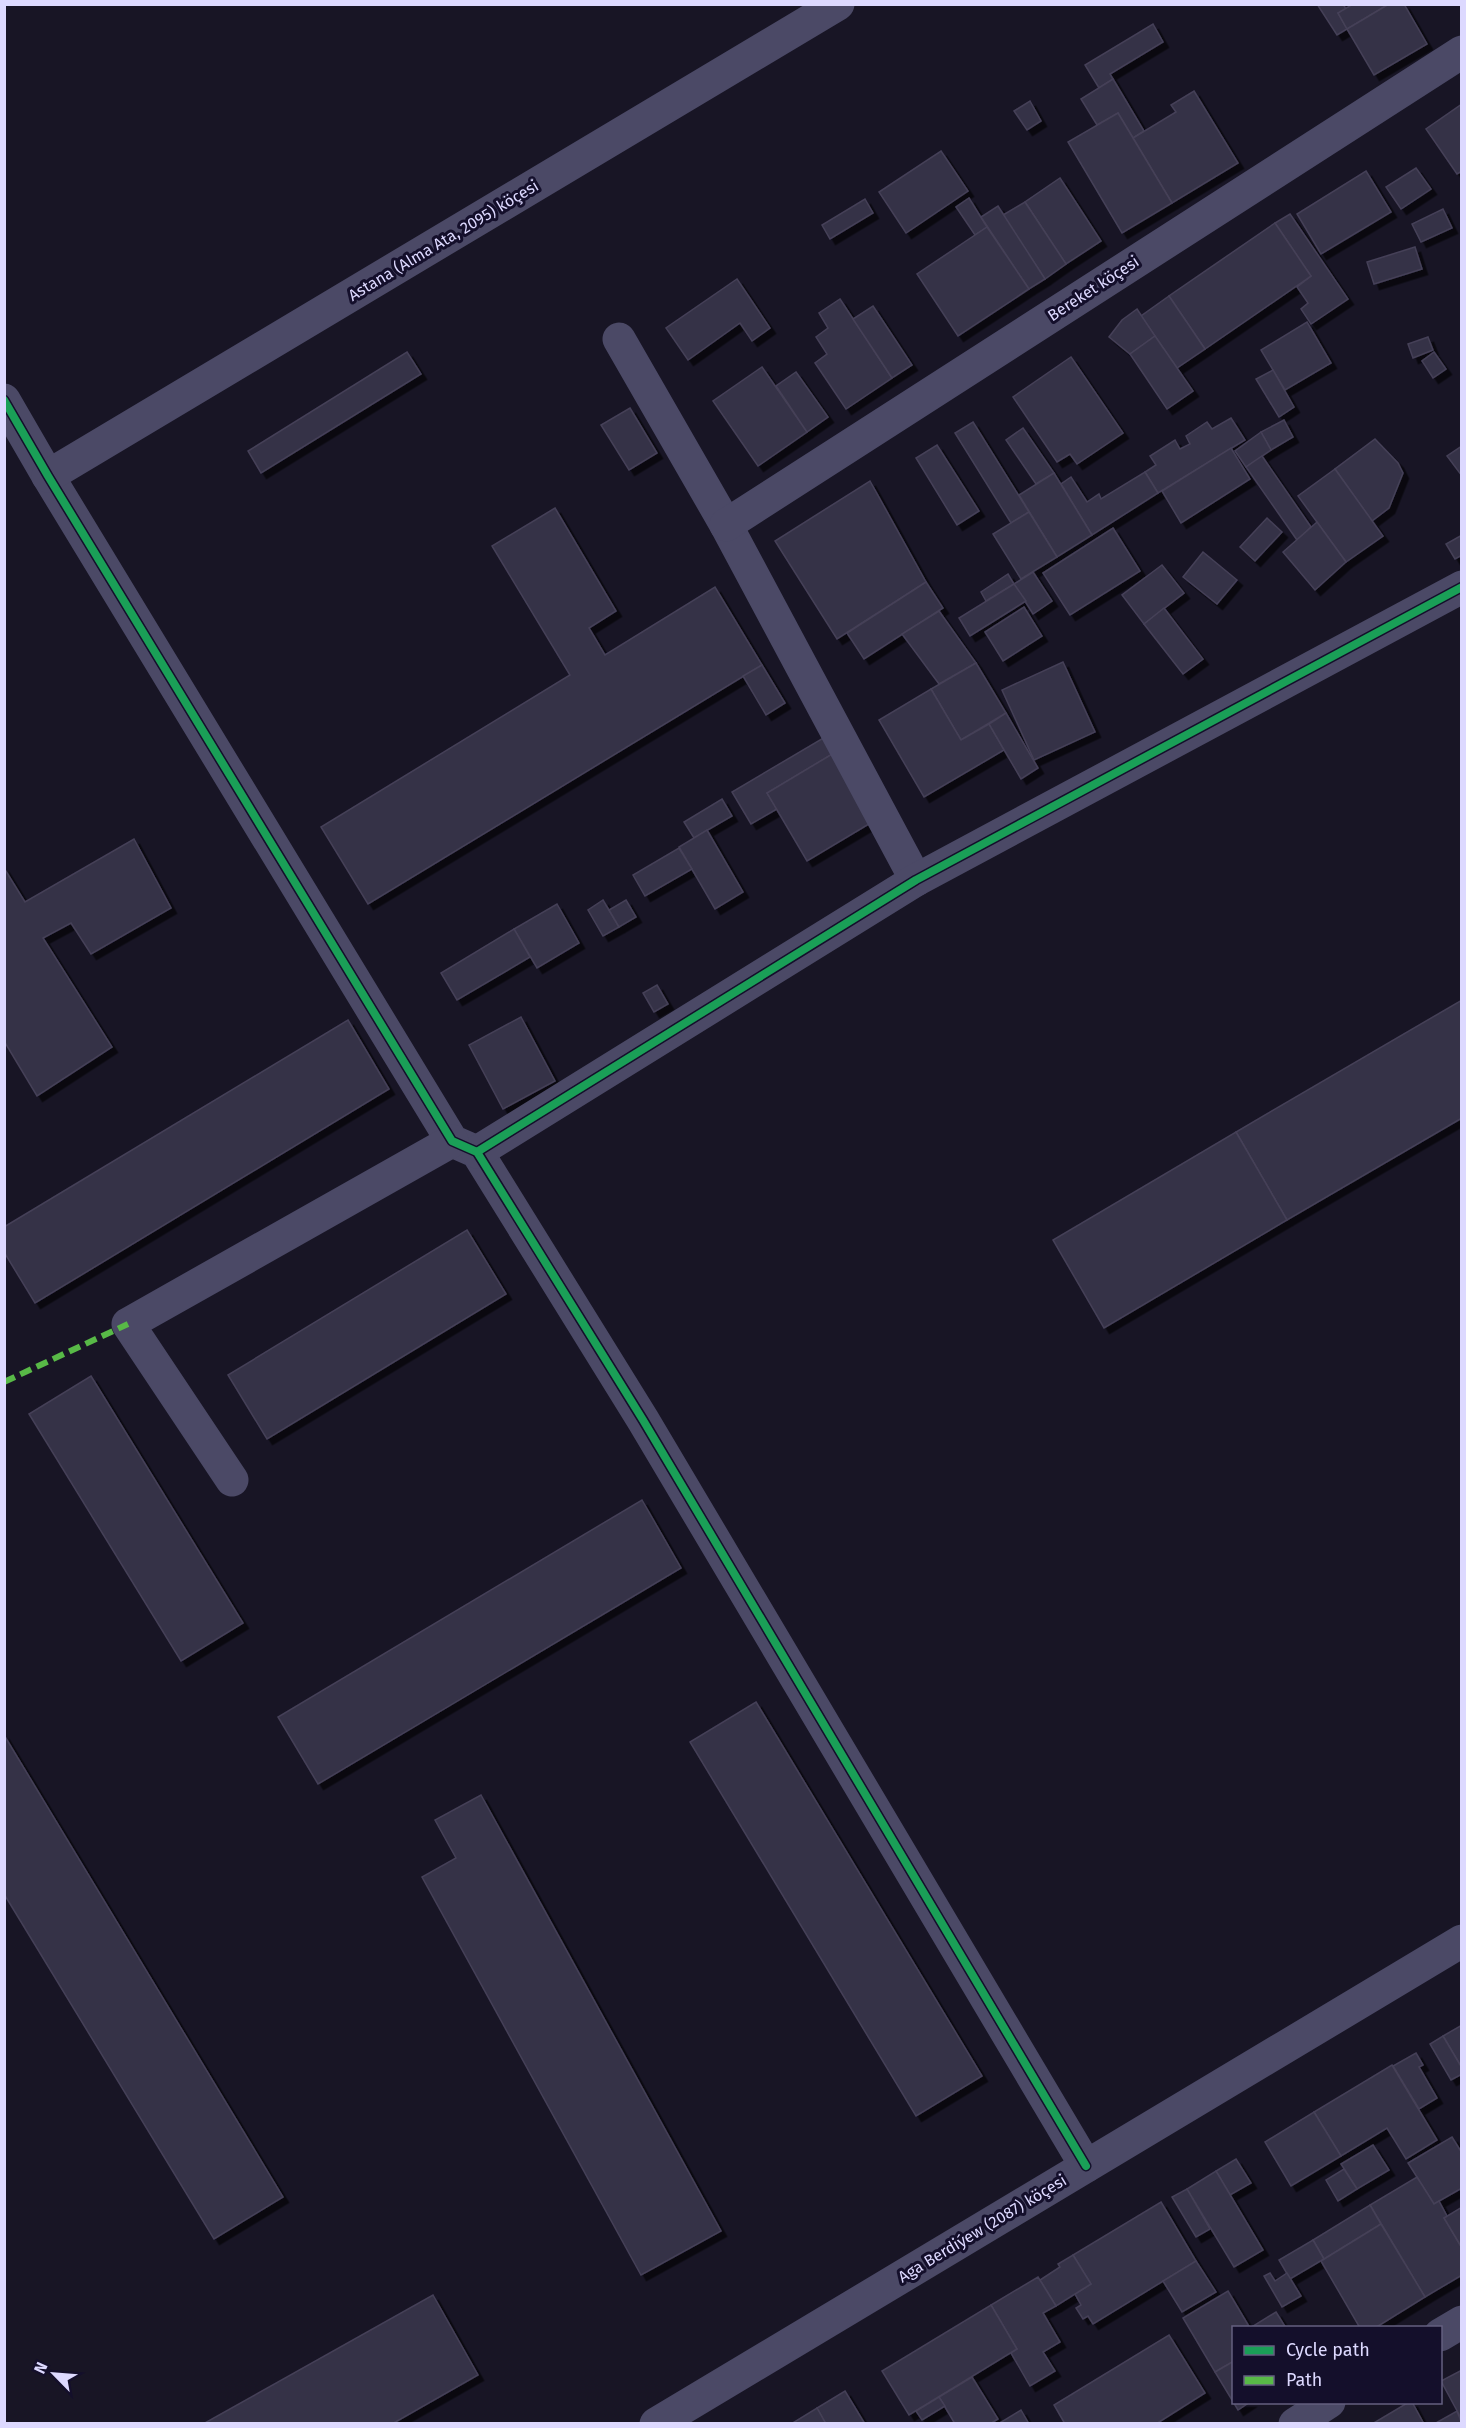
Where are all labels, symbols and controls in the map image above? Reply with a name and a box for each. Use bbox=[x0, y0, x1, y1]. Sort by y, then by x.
street label: Astana (Alma Ata, 2095) köçesi bbox=[345, 176, 542, 306]
street label: Bereket köçesi bbox=[1044, 252, 1143, 326]
street label: Aga Berdiýew (2087) köçesi bbox=[895, 2171, 1070, 2287]
legend bbox=[1232, 2326, 1442, 2404]
text: Cycle path bbox=[1286, 2339, 1370, 2361]
north arrow bbox=[24, 2344, 84, 2404]
text: N bbox=[30, 2359, 52, 2377]
text: Path bbox=[1286, 2369, 1322, 2391]

